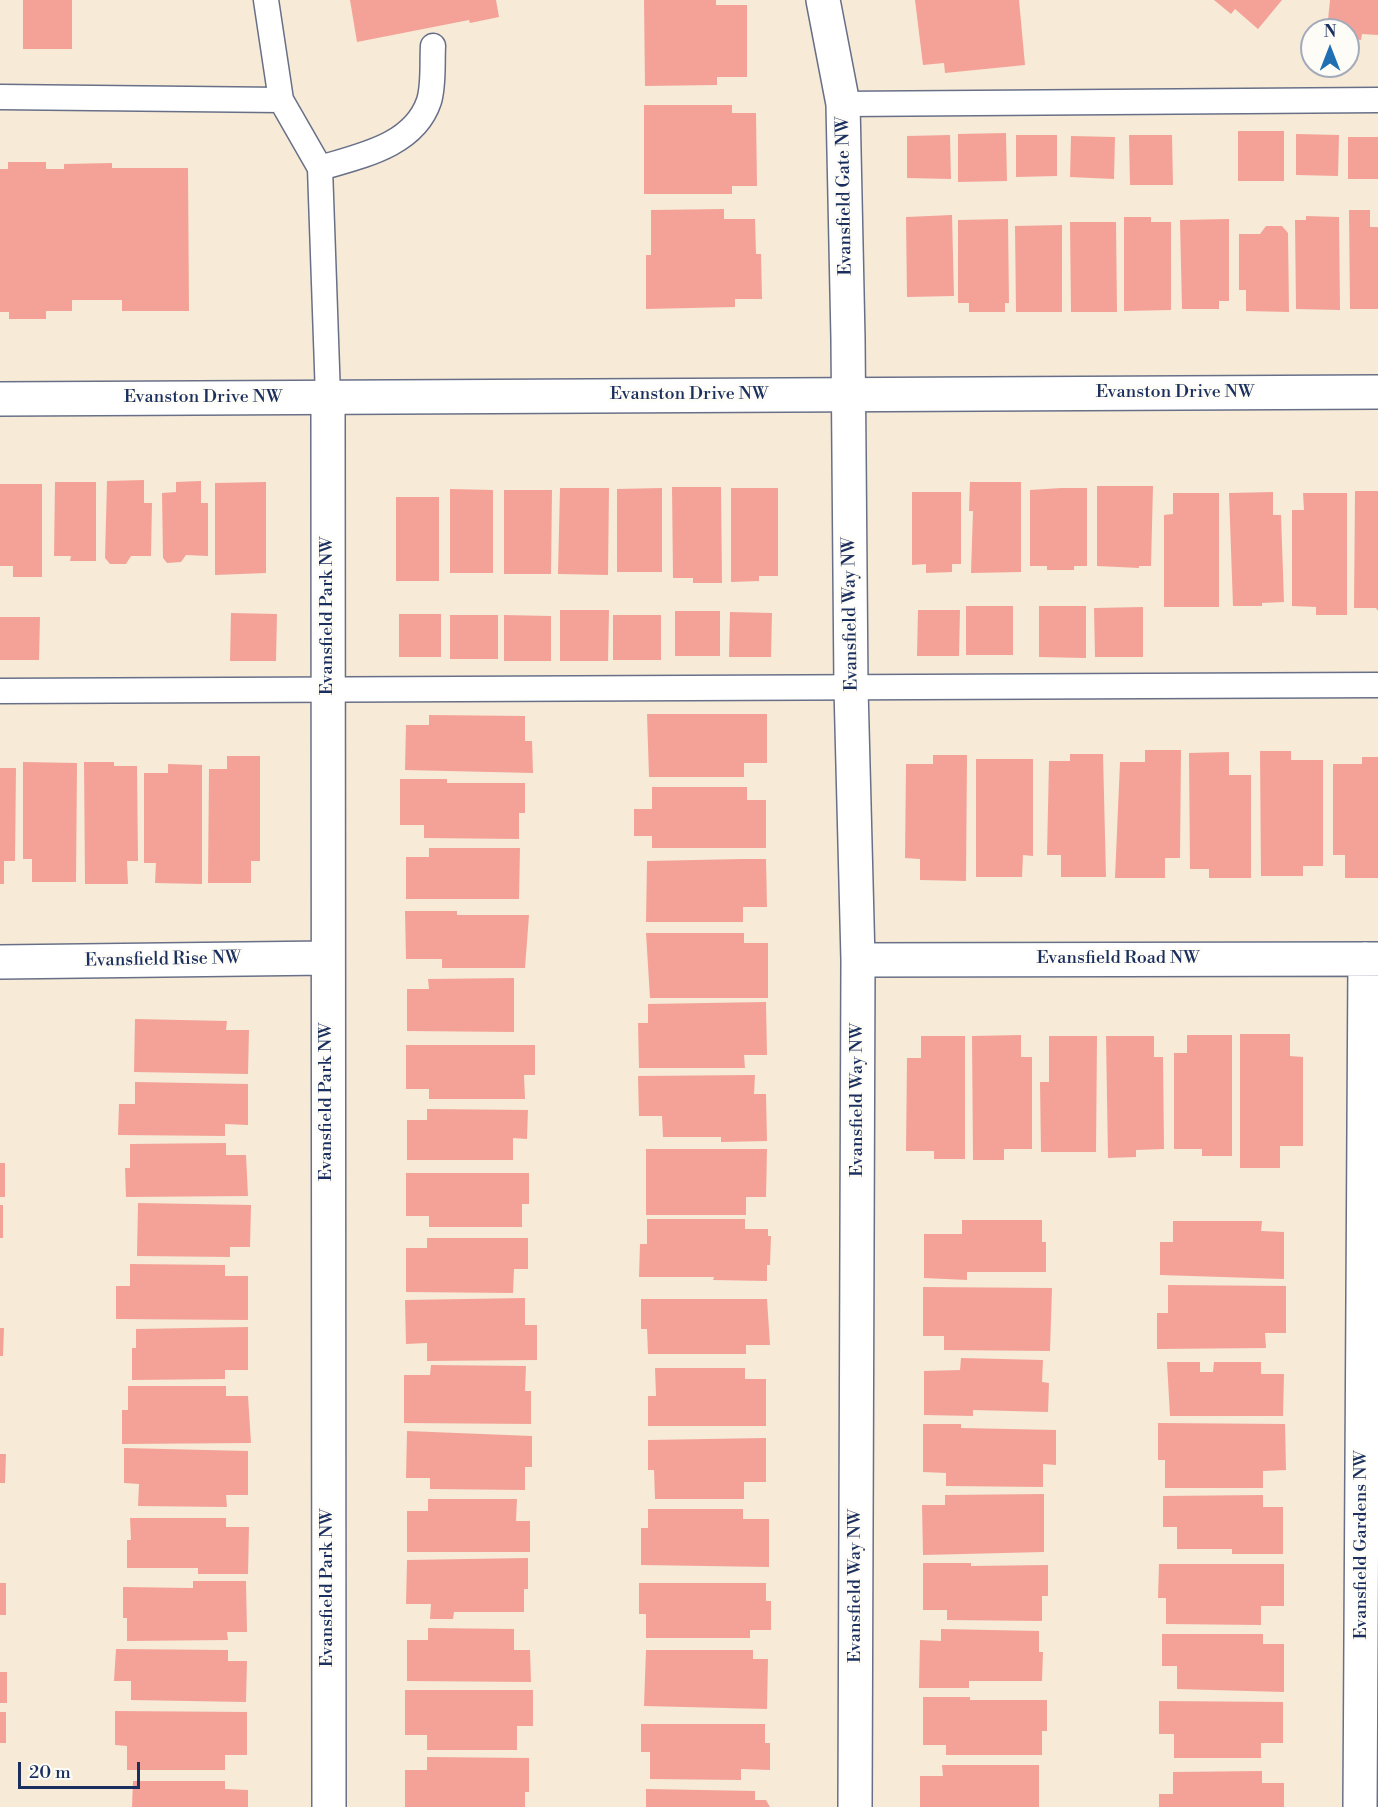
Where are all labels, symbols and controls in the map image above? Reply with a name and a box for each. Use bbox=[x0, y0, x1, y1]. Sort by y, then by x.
north arrow bbox=[1300, 18, 1360, 78]
text: N bbox=[1324, 22, 1336, 42]
street label: Evansfield Gate NW bbox=[833, 116, 857, 276]
street label: Evanston Drive NW bbox=[1096, 382, 1254, 404]
street label: Evanston Drive NW bbox=[610, 384, 768, 406]
street label: Evanston Drive NW bbox=[124, 387, 282, 409]
street label: Evansfield Park NW bbox=[317, 537, 339, 695]
street label: Evansfield Way NW bbox=[839, 537, 863, 691]
street label: Evansfield Rise NW bbox=[85, 948, 241, 972]
street label: Evansfield Road NW bbox=[1036, 948, 1200, 970]
street label: Evansfield Park NW bbox=[316, 1023, 338, 1181]
street label: Evansfield Way NW bbox=[847, 1023, 869, 1177]
street label: Evansfield Gardens NW bbox=[1351, 1450, 1373, 1640]
street label: Evansfield Park NW bbox=[317, 1509, 339, 1667]
street label: Evansfield Way NW bbox=[845, 1509, 867, 1663]
scale bar bbox=[21, 1750, 142, 1788]
text: 20 m bbox=[29, 1761, 71, 1784]

